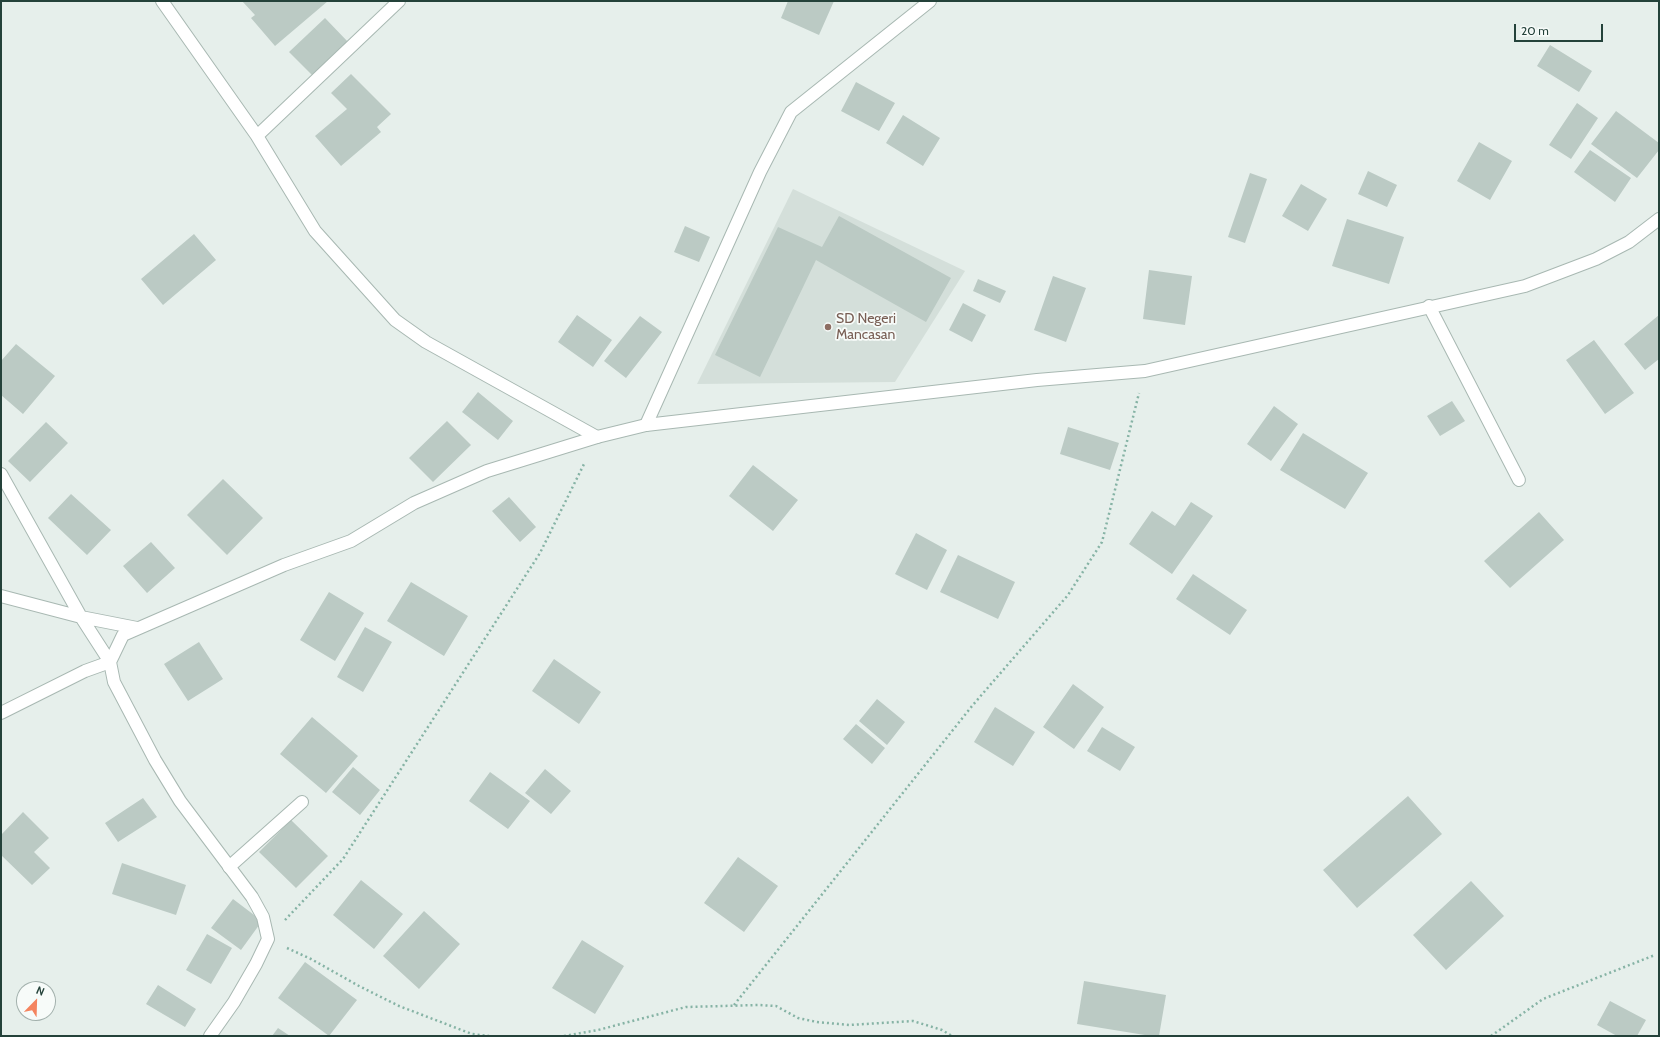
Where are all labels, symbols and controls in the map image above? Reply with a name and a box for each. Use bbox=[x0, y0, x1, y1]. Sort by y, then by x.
scale bar bbox=[1516, 16, 1605, 42]
text: 20 m bbox=[1521, 23, 1549, 38]
place label: SD Negeri Mancasan bbox=[836, 311, 896, 344]
marker: SD Negeri Mancasan bbox=[823, 322, 833, 332]
north arrow bbox=[16, 981, 56, 1021]
text: N bbox=[34, 983, 47, 999]

